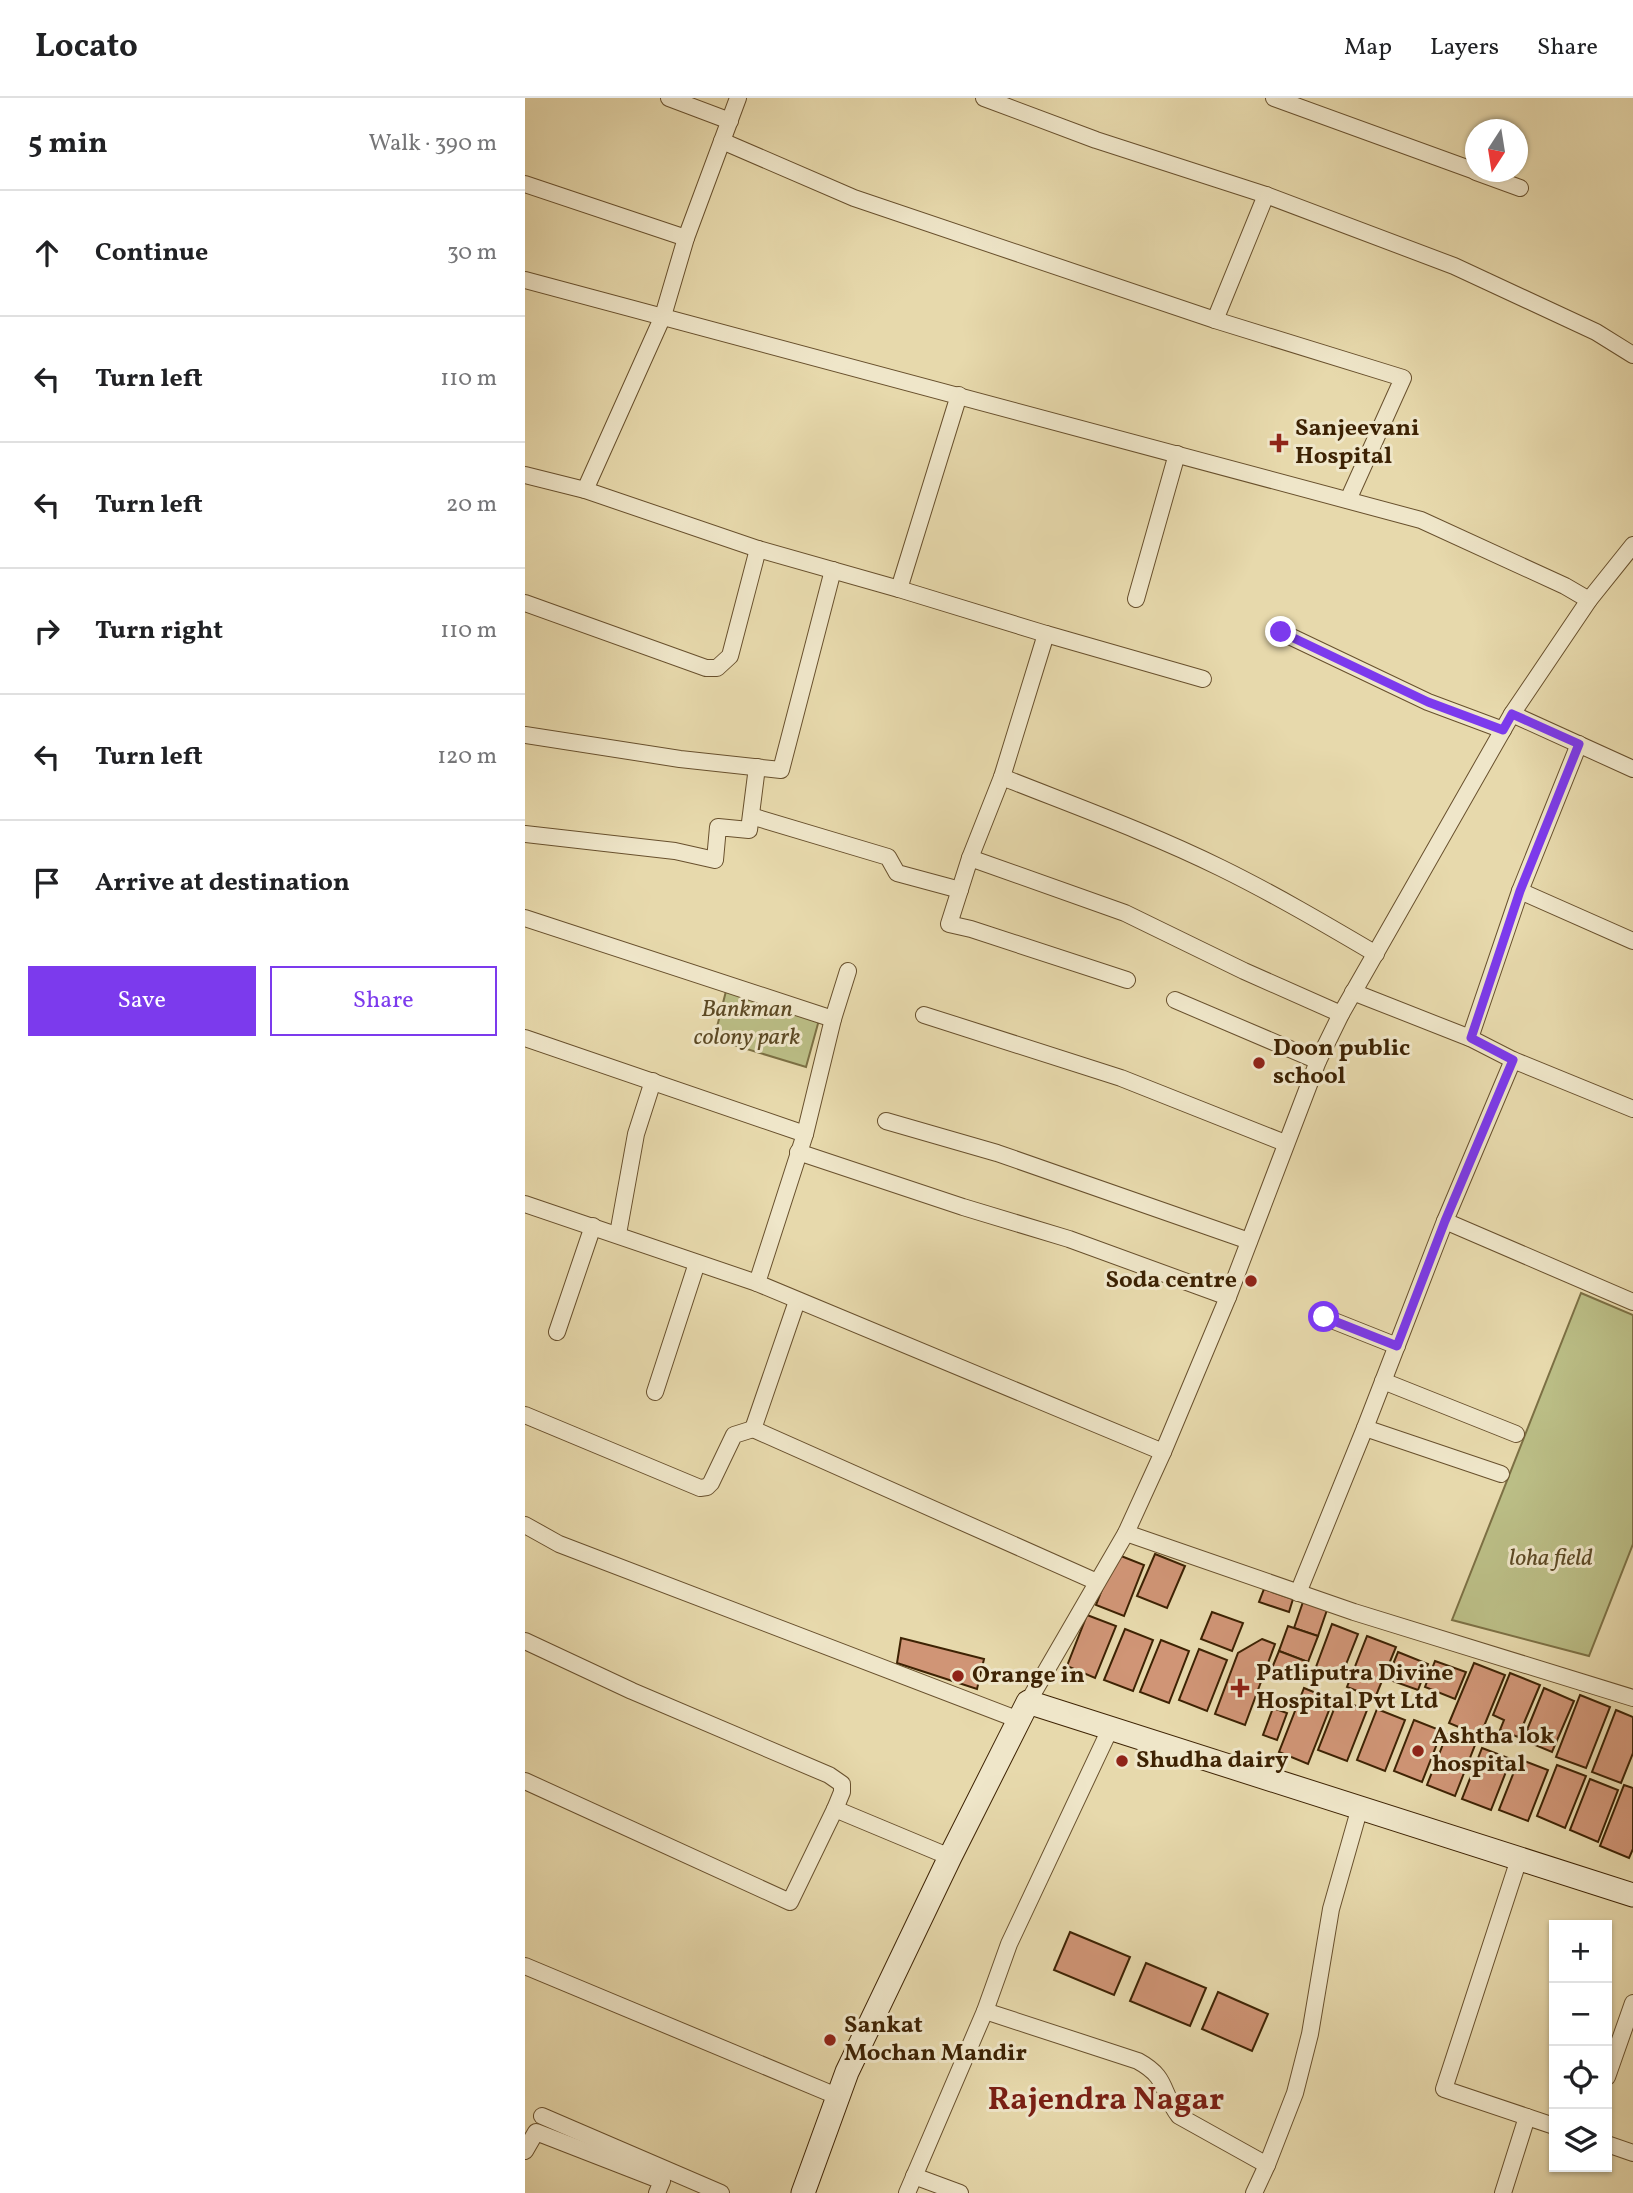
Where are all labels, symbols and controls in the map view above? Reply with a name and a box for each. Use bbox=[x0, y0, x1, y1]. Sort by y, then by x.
text: Locato bbox=[35, 25, 138, 71]
text: Map bbox=[1344, 31, 1392, 65]
text: Layers bbox=[1430, 31, 1499, 65]
text: Share bbox=[1537, 31, 1598, 65]
north arrow bbox=[1465, 119, 1528, 182]
text: 5 min bbox=[28, 123, 108, 165]
text: Walk · 390 m bbox=[368, 128, 497, 160]
icon: ahead bbox=[28, 234, 66, 272]
text: Continue bbox=[95, 235, 208, 271]
text: 30 m bbox=[447, 237, 497, 269]
icon: left bbox=[28, 360, 66, 398]
text: Turn left bbox=[95, 361, 203, 397]
text: 110 m bbox=[440, 363, 497, 395]
place label: Sanjeevani Hospital bbox=[1295, 412, 1420, 474]
marker: Sanjeevani Hospital bbox=[1269, 433, 1289, 453]
icon: left bbox=[28, 486, 66, 524]
text: Turn left bbox=[95, 487, 203, 523]
text: 20 m bbox=[446, 489, 497, 521]
icon: right bbox=[28, 612, 66, 650]
text: Turn right bbox=[95, 613, 223, 649]
text: 110 m bbox=[440, 615, 497, 647]
route end bbox=[1265, 616, 1296, 647]
icon: left bbox=[28, 738, 66, 776]
text: Turn left bbox=[95, 739, 203, 775]
text: 120 m bbox=[437, 741, 497, 773]
icon: arrive bbox=[28, 864, 66, 902]
text: Arrive at destination bbox=[95, 865, 350, 901]
button: Save bbox=[28, 966, 256, 1036]
button: Share bbox=[270, 966, 497, 1036]
park label: Bankman colony park bbox=[694, 993, 800, 1055]
place label: Doon public school bbox=[1273, 1032, 1410, 1094]
marker: Doon public school bbox=[1251, 1055, 1267, 1071]
place label: Soda centre bbox=[1106, 1264, 1237, 1298]
marker: Soda centre bbox=[1243, 1273, 1259, 1289]
route start bbox=[1308, 1301, 1339, 1332]
park label: loha field bbox=[1509, 1542, 1593, 1576]
place label: Patliputra Divine Hospital Pvt Ltd bbox=[1256, 1657, 1454, 1719]
place label: Orange in bbox=[972, 1659, 1085, 1693]
marker: Orange in bbox=[950, 1668, 966, 1684]
marker: Patliputra Divine Hospital Pvt Ltd bbox=[1230, 1678, 1250, 1698]
place label: Ashtha lok hospital bbox=[1432, 1720, 1555, 1782]
marker: Ashtha lok hospital bbox=[1410, 1743, 1426, 1759]
place label: Shudha dairy bbox=[1136, 1744, 1289, 1778]
marker: Shudha dairy bbox=[1114, 1753, 1130, 1769]
map controls bbox=[1549, 1920, 1612, 2172]
button: + bbox=[1549, 1920, 1612, 1983]
button: − bbox=[1549, 1983, 1612, 2046]
place label: Sankat Mochan Mandir bbox=[844, 2009, 1027, 2071]
marker: Sankat Mochan Mandir bbox=[822, 2032, 838, 2048]
button: locate bbox=[1549, 2046, 1612, 2109]
district label: Rajendra Nagar bbox=[988, 2079, 1224, 2123]
button: layers bbox=[1549, 2109, 1612, 2172]

